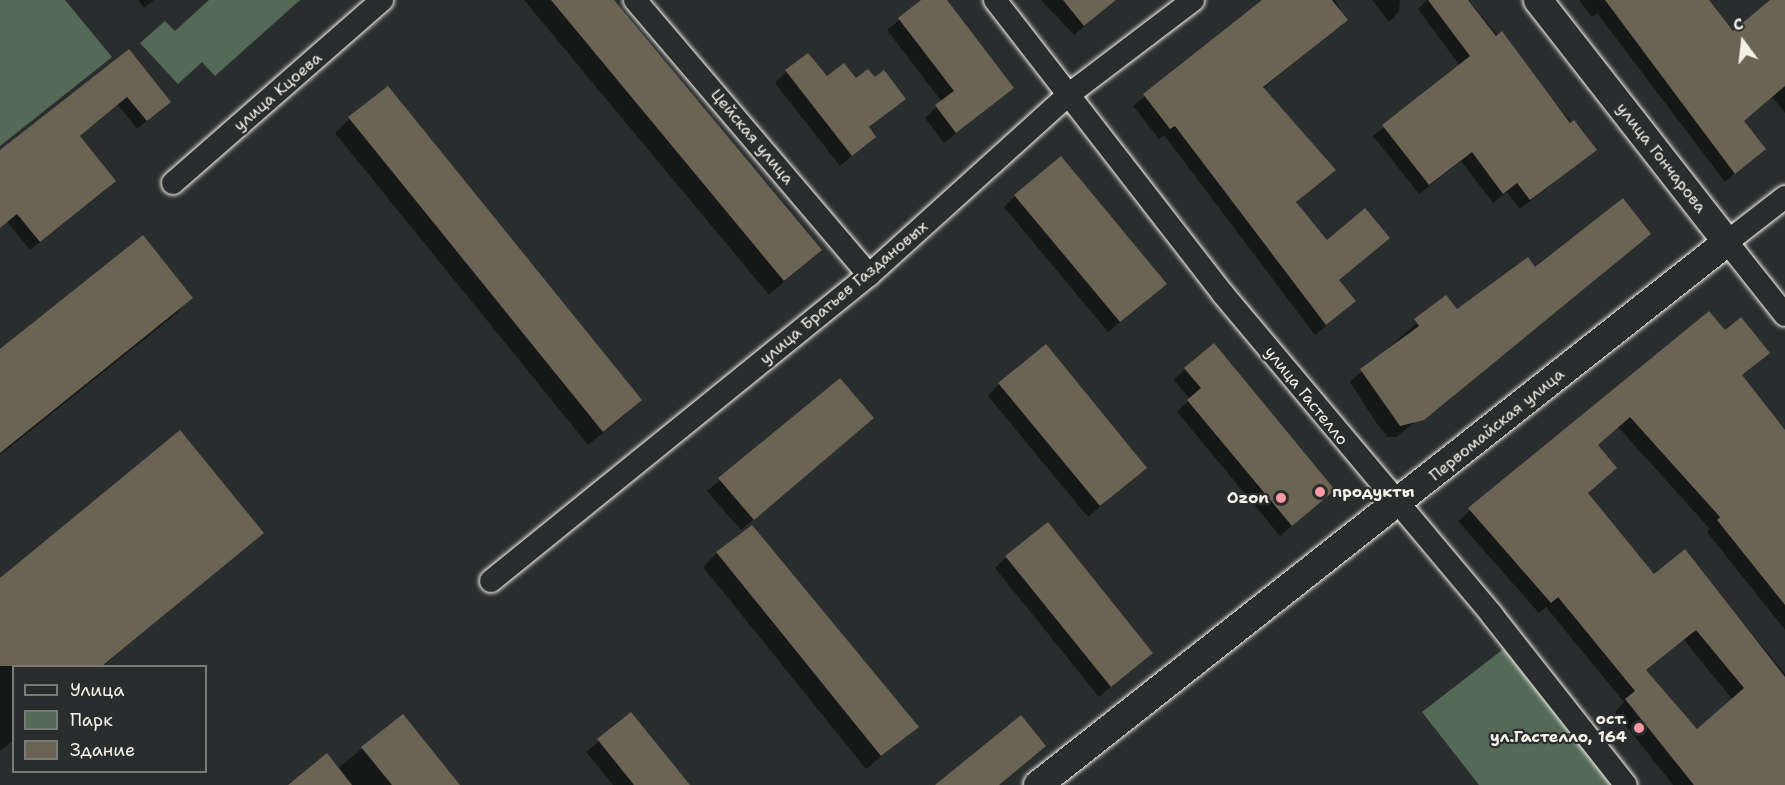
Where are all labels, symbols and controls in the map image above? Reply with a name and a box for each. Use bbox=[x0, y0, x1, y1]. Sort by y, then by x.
north arrow bbox=[1713, 12, 1773, 72]
text: С bbox=[1731, 13, 1746, 36]
street label: улица Кцоева bbox=[230, 49, 326, 135]
street label: Цейская улица bbox=[706, 85, 798, 189]
street label: улица Гончарова bbox=[1612, 99, 1710, 217]
street label: улица Братьев Газдановых bbox=[756, 217, 932, 369]
street label: улица Гастелло bbox=[1260, 343, 1352, 449]
street label: Первомайская улица bbox=[1426, 365, 1568, 485]
place label: продукты bbox=[1332, 482, 1414, 502]
marker: продукты bbox=[1313, 485, 1327, 499]
place label: Ozon bbox=[1227, 488, 1269, 508]
marker: Ozon bbox=[1274, 491, 1288, 505]
legend bbox=[12, 665, 207, 773]
text: Улица bbox=[70, 678, 124, 702]
text: Парк bbox=[70, 708, 113, 732]
place label: ост. ул.Гастелло, 164 bbox=[1490, 709, 1627, 747]
marker: ост. ул.Гастелло, 164 bbox=[1632, 721, 1646, 735]
text: Здание bbox=[70, 738, 135, 762]

